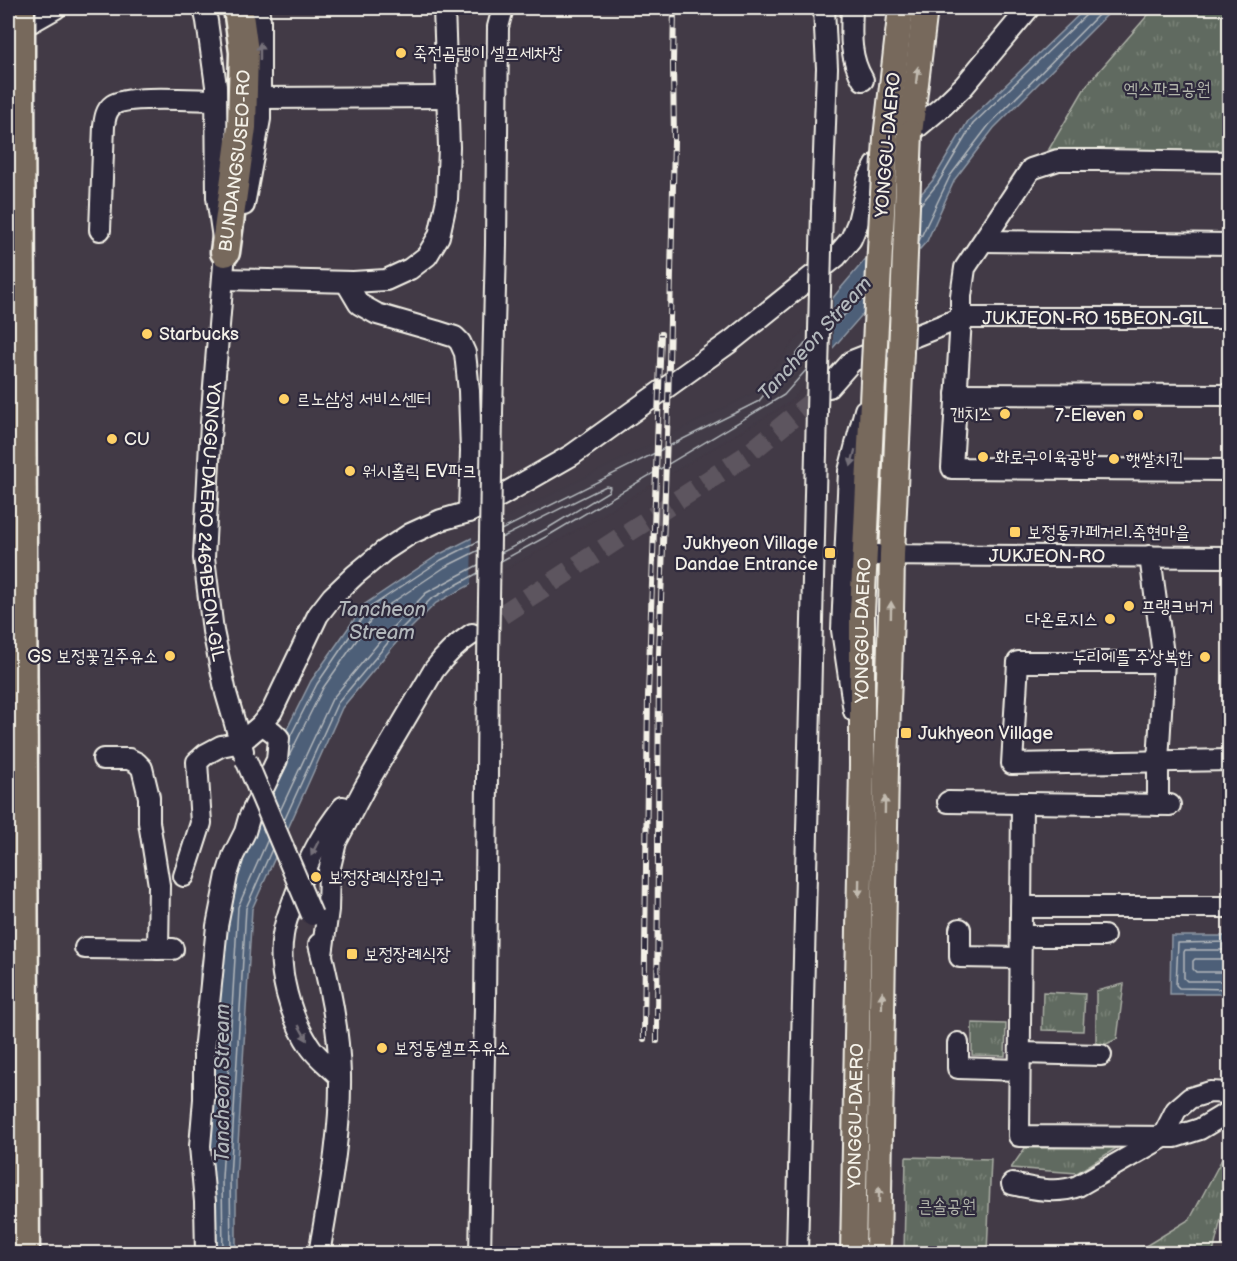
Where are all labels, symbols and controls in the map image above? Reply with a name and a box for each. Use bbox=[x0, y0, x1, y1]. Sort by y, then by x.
one-way arrow bbox=[255, 42, 265, 61]
place label: 죽전곰탱이 셀프세차장 bbox=[413, 43, 563, 64]
marker: 죽전곰탱이 셀프세차장 bbox=[394, 46, 408, 60]
one-way arrow bbox=[912, 66, 922, 85]
street label: BUNDANGSUSEO-RO bbox=[215, 69, 254, 253]
street label: YONGGU-DAERO bbox=[871, 72, 905, 219]
park label: 엑스파크공원 bbox=[1124, 79, 1210, 100]
water label: Tancheon Stream bbox=[753, 272, 877, 406]
street label: JUKJEON-RO 15BEON-GIL bbox=[982, 308, 1209, 329]
place label: Starbucks bbox=[159, 324, 239, 345]
marker: Starbucks bbox=[140, 327, 154, 341]
street label: YONGGU-DAERO 2469BEON-GIL bbox=[193, 380, 230, 664]
place label: 르노삼성 서비스센터 bbox=[296, 389, 431, 410]
marker: 르노삼성 서비스센터 bbox=[277, 392, 291, 406]
place label: 갠지스 bbox=[950, 404, 993, 425]
place label: 7-Eleven bbox=[1055, 405, 1126, 426]
marker: 갠지스 bbox=[998, 407, 1012, 421]
marker: 7-Eleven bbox=[1131, 408, 1145, 422]
place label: CU bbox=[124, 429, 150, 450]
marker: CU bbox=[105, 432, 119, 446]
place label: 화로구이육공방 bbox=[995, 447, 1097, 468]
one-way arrow bbox=[847, 449, 857, 467]
place label: 햇쌀치킨 bbox=[1126, 449, 1184, 470]
marker: 화로구이육공방 bbox=[976, 450, 990, 464]
marker: 햇쌀치킨 bbox=[1107, 452, 1121, 466]
place label: 워시홀릭 EV파크 bbox=[362, 461, 477, 482]
marker: 워시홀릭 EV파크 bbox=[343, 464, 357, 478]
place label: 보정동카페거리.죽현마을 bbox=[1027, 522, 1190, 543]
marker: 보정동카페거리.죽현마을 bbox=[1008, 525, 1022, 539]
place label: Jukhyeon Village Dandae Entrance bbox=[674, 533, 818, 575]
street label: JUKJEON-RO bbox=[989, 545, 1105, 567]
marker: Jukhyeon Village Dandae Entrance bbox=[823, 546, 837, 560]
street label: YONGGU-DAERO bbox=[851, 557, 875, 704]
place label: 프랭크버거 bbox=[1141, 596, 1213, 617]
water label: Tancheon Stream bbox=[338, 598, 426, 645]
marker: 프랭크버거 bbox=[1122, 599, 1136, 613]
one-way arrow bbox=[886, 601, 896, 620]
place label: 다온로지스 bbox=[1026, 609, 1098, 630]
marker: 다온로지스 bbox=[1103, 612, 1117, 626]
place label: GS 보정꽃길주유소 bbox=[27, 646, 158, 667]
place label: 누리에뜰 주상복합 bbox=[1072, 647, 1193, 668]
marker: GS 보정꽃길주유소 bbox=[163, 649, 177, 663]
marker: 누리에뜰 주상복합 bbox=[1198, 650, 1212, 664]
place label: Jukhyeon Village bbox=[918, 723, 1053, 744]
marker: Jukhyeon Village bbox=[899, 726, 913, 740]
one-way arrow bbox=[880, 796, 890, 815]
one-way arrow bbox=[311, 840, 320, 857]
place label: 보정장례식장입구 bbox=[328, 867, 444, 888]
marker: 보정장례식장입구 bbox=[309, 870, 323, 884]
one-way arrow bbox=[855, 878, 864, 897]
place label: 보정장례식장 bbox=[364, 944, 451, 965]
marker: 보정장례식장 bbox=[345, 947, 359, 961]
one-way arrow bbox=[877, 991, 887, 1010]
water label: Tancheon Stream bbox=[211, 1004, 235, 1162]
one-way arrow bbox=[298, 1025, 308, 1042]
place label: 보정동셀프주유소 bbox=[394, 1038, 510, 1059]
marker: 보정동셀프주유소 bbox=[375, 1041, 389, 1055]
street label: YONGGU-DAERO bbox=[844, 1043, 867, 1190]
one-way arrow bbox=[874, 1186, 884, 1205]
park label: 큰솔공원 bbox=[918, 1196, 976, 1217]

